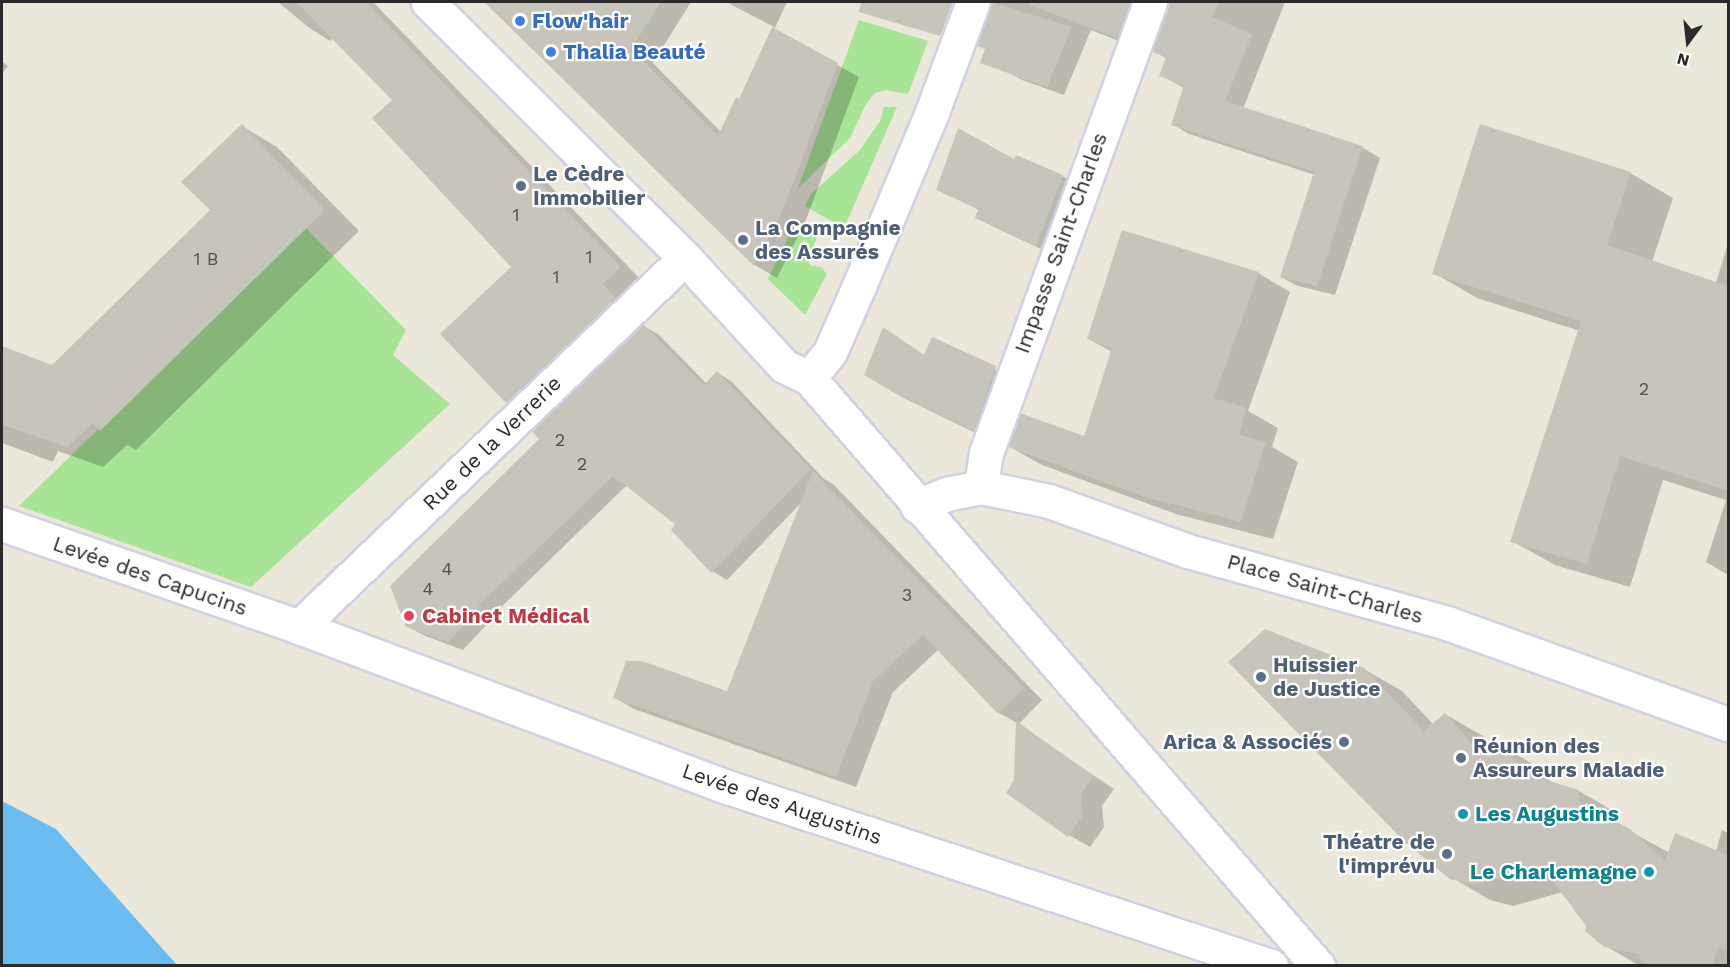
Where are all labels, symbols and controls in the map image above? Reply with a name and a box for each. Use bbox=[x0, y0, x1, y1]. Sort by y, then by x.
place label: Flow'hair bbox=[532, 8, 628, 34]
north arrow bbox=[1658, 12, 1718, 72]
marker: Flow'hair bbox=[513, 14, 527, 28]
place label: Thalia Beauté bbox=[563, 39, 706, 65]
marker: Thalia Beauté bbox=[544, 45, 558, 59]
text: N bbox=[1675, 49, 1691, 71]
street label: Impasse Saint-Charles bbox=[1009, 129, 1113, 357]
place label: Le Cèdre Immobilier bbox=[533, 161, 645, 211]
marker: Le Cèdre Immobilier bbox=[514, 179, 528, 193]
house number: 1 bbox=[512, 204, 520, 226]
place label: La Compagnie des Assurés bbox=[755, 215, 901, 265]
marker: La Compagnie des Assurés bbox=[736, 233, 750, 247]
house number: 1 bbox=[585, 246, 593, 268]
house number: 1 B bbox=[194, 248, 218, 270]
house number: 1 bbox=[552, 266, 560, 288]
street label: Rue de la Verrerie bbox=[417, 370, 567, 516]
house number: 2 bbox=[1639, 378, 1649, 400]
house number: 2 bbox=[555, 429, 565, 451]
house number: 2 bbox=[577, 453, 587, 475]
street label: Levée des Capucins bbox=[50, 531, 250, 621]
street label: Place Saint-Charles bbox=[1224, 549, 1426, 629]
house number: 4 bbox=[442, 558, 452, 580]
house number: 4 bbox=[423, 578, 433, 600]
house number: 3 bbox=[902, 584, 912, 606]
place label: Cabinet Médical bbox=[422, 603, 589, 629]
marker: Cabinet Médical bbox=[400, 607, 418, 625]
place label: Huissier de Justice bbox=[1273, 652, 1381, 702]
marker: Huissier de Justice bbox=[1254, 670, 1268, 684]
place label: Arica & Associés bbox=[1163, 729, 1332, 755]
place label: Réunion des Assureurs Maladie bbox=[1473, 733, 1664, 783]
marker: Arica & Associés bbox=[1337, 735, 1351, 749]
marker: Réunion des Assureurs Maladie bbox=[1454, 751, 1468, 765]
street label: Levée des Augustins bbox=[679, 758, 885, 850]
place label: Les Augustins bbox=[1475, 801, 1619, 827]
marker: Les Augustins bbox=[1456, 807, 1470, 821]
place label: Théatre de l'imprévu bbox=[1323, 829, 1435, 879]
marker: Théatre de l'imprévu bbox=[1440, 847, 1454, 861]
place label: Le Charlemagne bbox=[1470, 859, 1637, 885]
marker: Le Charlemagne bbox=[1642, 865, 1656, 879]

